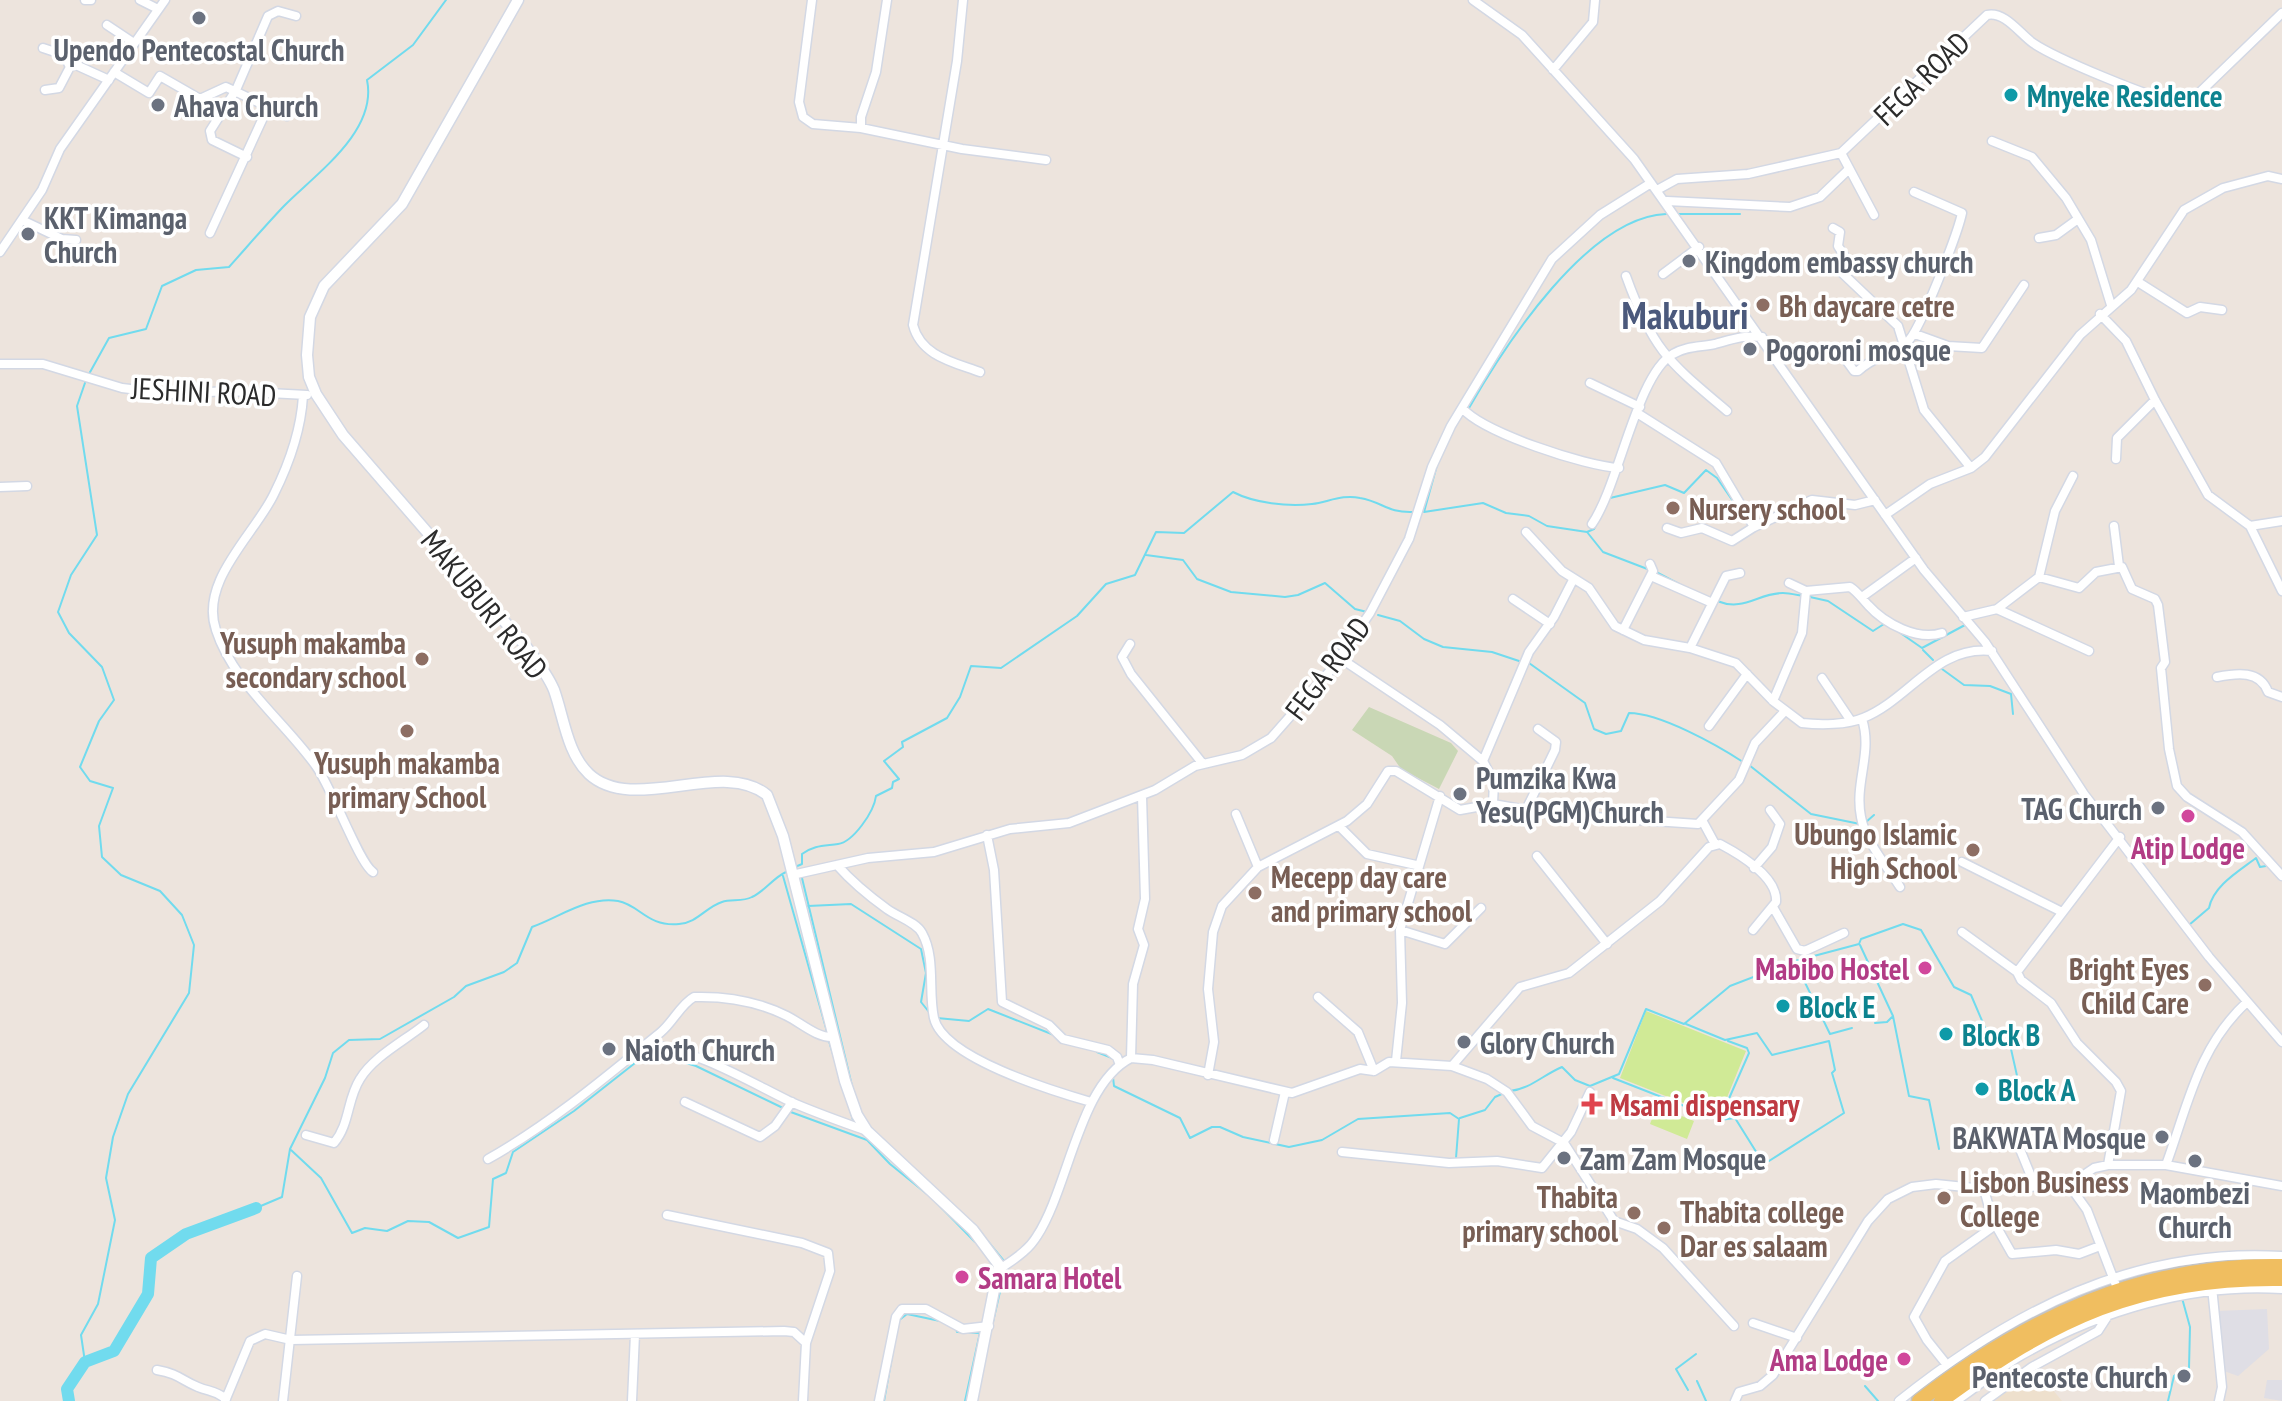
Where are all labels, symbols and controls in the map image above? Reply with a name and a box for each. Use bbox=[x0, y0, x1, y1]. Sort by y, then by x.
marker: Upendo Pentecostal Church bbox=[190, 9, 208, 27]
street label: FEGA ROAD bbox=[1865, 23, 1977, 133]
place label: Upendo Pentecostal Church bbox=[54, 30, 344, 69]
place label: Mnyeke Residence bbox=[2027, 76, 2223, 115]
place label: Ahava Church bbox=[173, 86, 318, 125]
marker: Mnyeke Residence bbox=[2002, 86, 2020, 104]
marker: Ahava Church bbox=[149, 96, 167, 114]
place label: KKT Kimanga Church bbox=[44, 198, 187, 271]
marker: KKT Kimanga Church bbox=[19, 225, 37, 243]
place label: Kingdom embassy church bbox=[1705, 242, 1974, 281]
marker: Kingdom embassy church bbox=[1680, 252, 1698, 270]
place label: Bh daycare cetre bbox=[1779, 286, 1955, 325]
district label: Makuburi bbox=[1622, 290, 1749, 339]
marker: Bh daycare cetre bbox=[1754, 296, 1772, 314]
place label: Pogoroni mosque bbox=[1766, 330, 1951, 369]
marker: Pogoroni mosque bbox=[1741, 340, 1759, 358]
street label: JESHINI ROAD bbox=[130, 368, 277, 414]
place label: Nursery school bbox=[1689, 489, 1846, 528]
marker: Nursery school bbox=[1664, 499, 1682, 517]
street label: MAKUBURI ROAD bbox=[413, 522, 557, 686]
street label: FEGA ROAD bbox=[1276, 609, 1378, 727]
place label: Yusuph makamba secondary school bbox=[219, 623, 407, 696]
marker: Yusuph makamba secondary school bbox=[413, 650, 431, 668]
marker: Yusuph makamba primary School bbox=[398, 722, 416, 740]
place label: Yusuph makamba primary School bbox=[313, 743, 500, 816]
place label: Pumzika Kwa Yesu(PGM)Church bbox=[1475, 758, 1664, 831]
marker: Pumzika Kwa Yesu(PGM)Church bbox=[1451, 785, 1469, 803]
place label: TAG Church bbox=[2021, 789, 2142, 828]
marker: TAG Church bbox=[2149, 799, 2167, 817]
marker: Atip Lodge bbox=[2179, 807, 2197, 825]
place label: Ubungo Islamic High School bbox=[1794, 814, 1958, 887]
place label: Atip Lodge bbox=[2130, 828, 2245, 867]
marker: Ubungo Islamic High School bbox=[1964, 841, 1982, 859]
place label: Mecepp day care and primary school bbox=[1271, 857, 1473, 930]
marker: Mecepp day care and primary school bbox=[1246, 884, 1264, 902]
place label: Mabibo Hostel bbox=[1755, 949, 1910, 988]
place label: Bright Eyes Child Care bbox=[2069, 949, 2189, 1022]
marker: Mabibo Hostel bbox=[1916, 959, 1934, 977]
marker: Bright Eyes Child Care bbox=[2196, 976, 2214, 994]
place label: Block E bbox=[1799, 987, 1876, 1026]
marker: Block E bbox=[1774, 997, 1792, 1015]
place label: Block B bbox=[1962, 1015, 2040, 1054]
place label: Glory Church bbox=[1480, 1023, 1615, 1062]
marker: Block B bbox=[1937, 1025, 1955, 1043]
place label: Naioth Church bbox=[625, 1030, 775, 1069]
marker: Glory Church bbox=[1455, 1033, 1473, 1051]
marker: Naioth Church bbox=[600, 1040, 618, 1058]
place label: Block A bbox=[1998, 1070, 2077, 1109]
marker: Block A bbox=[1973, 1080, 1991, 1098]
place label: Msami dispensary bbox=[1610, 1085, 1801, 1124]
marker: Msami dispensary bbox=[1581, 1093, 1603, 1115]
place label: BAKWATA Mosque bbox=[1953, 1118, 2146, 1157]
marker: BAKWATA Mosque bbox=[2153, 1128, 2171, 1146]
place label: Zam Zam Mosque bbox=[1580, 1139, 1766, 1178]
marker: Zam Zam Mosque bbox=[1555, 1149, 1573, 1167]
marker: Maombezi Church bbox=[2186, 1152, 2204, 1170]
place label: Lisbon Business College bbox=[1960, 1162, 2129, 1235]
place label: Maombezi Church bbox=[2140, 1173, 2250, 1246]
place label: Thabita primary school bbox=[1462, 1177, 1619, 1250]
marker: Lisbon Business College bbox=[1935, 1189, 1953, 1207]
place label: Thabita college Dar es salaam bbox=[1680, 1192, 1844, 1265]
marker: Thabita primary school bbox=[1625, 1204, 1643, 1222]
marker: Thabita college Dar es salaam bbox=[1655, 1219, 1673, 1237]
place label: Samara Hotel bbox=[978, 1258, 1122, 1297]
marker: Samara Hotel bbox=[953, 1268, 971, 1286]
place label: Ama Lodge bbox=[1769, 1340, 1888, 1379]
marker: Ama Lodge bbox=[1895, 1350, 1913, 1368]
place label: Pentecoste Church bbox=[1972, 1357, 2168, 1396]
marker: Pentecoste Church bbox=[2175, 1367, 2193, 1385]

